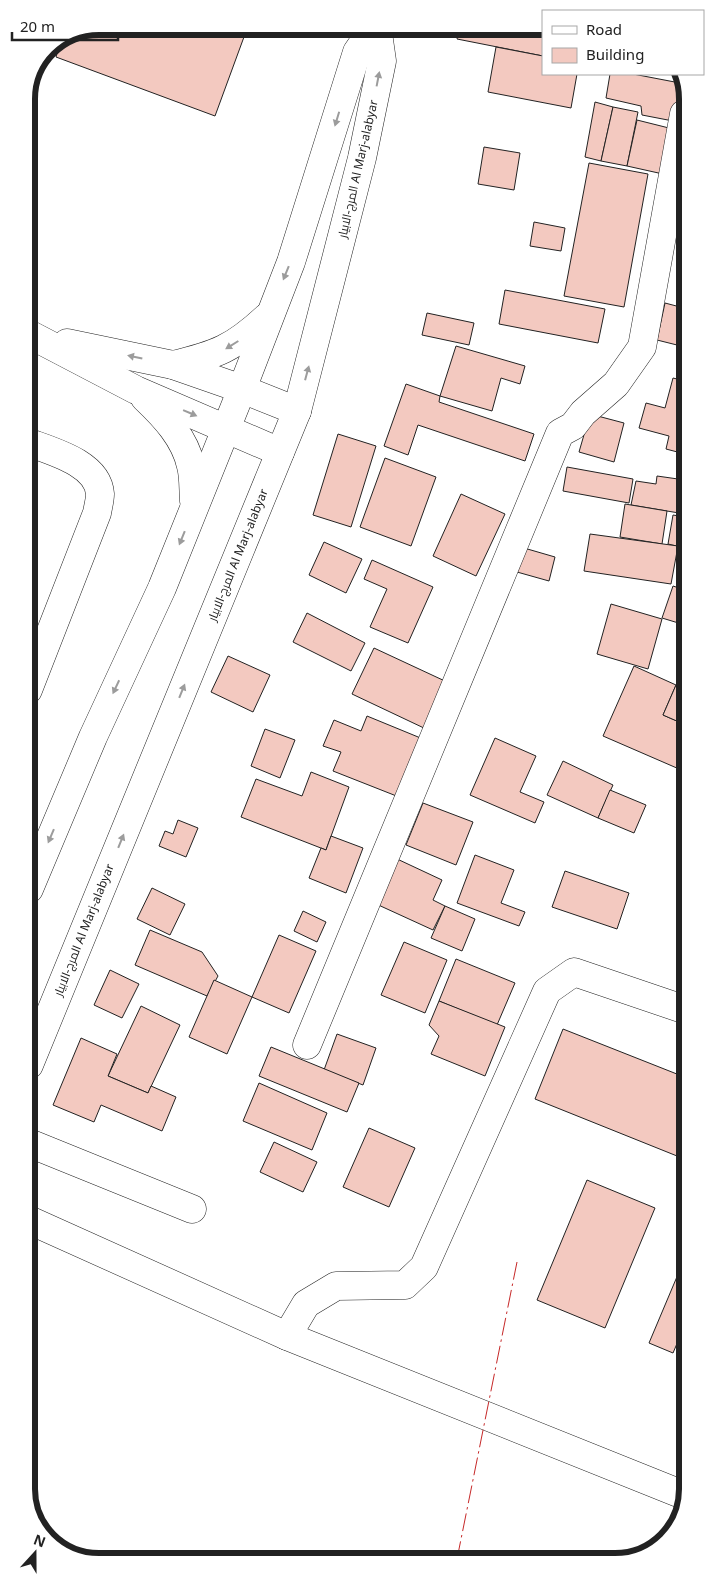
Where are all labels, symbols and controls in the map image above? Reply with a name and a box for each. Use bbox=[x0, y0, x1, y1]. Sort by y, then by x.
scale bar bbox=[12, 10, 119, 42]
legend bbox=[542, 10, 704, 75]
text: 20 m bbox=[20, 16, 55, 36]
text: Road bbox=[586, 19, 622, 39]
text: Building bbox=[586, 44, 644, 64]
one-way arrow bbox=[375, 71, 383, 87]
street label: المرج-الابيار Al Marj-alabyar bbox=[333, 98, 382, 241]
one-way arrow bbox=[332, 111, 340, 126]
one-way arrow bbox=[282, 266, 290, 280]
one-way arrow bbox=[226, 340, 239, 350]
one-way arrow bbox=[127, 353, 143, 361]
one-way arrow bbox=[304, 365, 312, 380]
one-way arrow bbox=[183, 409, 197, 417]
street label: المرج-الابيار Al Marj-alabyar bbox=[203, 486, 272, 625]
one-way arrow bbox=[177, 531, 185, 545]
one-way arrow bbox=[112, 680, 120, 694]
one-way arrow bbox=[178, 683, 186, 698]
one-way arrow bbox=[47, 829, 55, 843]
one-way arrow bbox=[117, 834, 125, 848]
street label: المرج-الابيار Al Marj-alabyar bbox=[49, 861, 118, 1000]
north arrow bbox=[10, 1528, 60, 1578]
text: N bbox=[31, 1529, 49, 1551]

